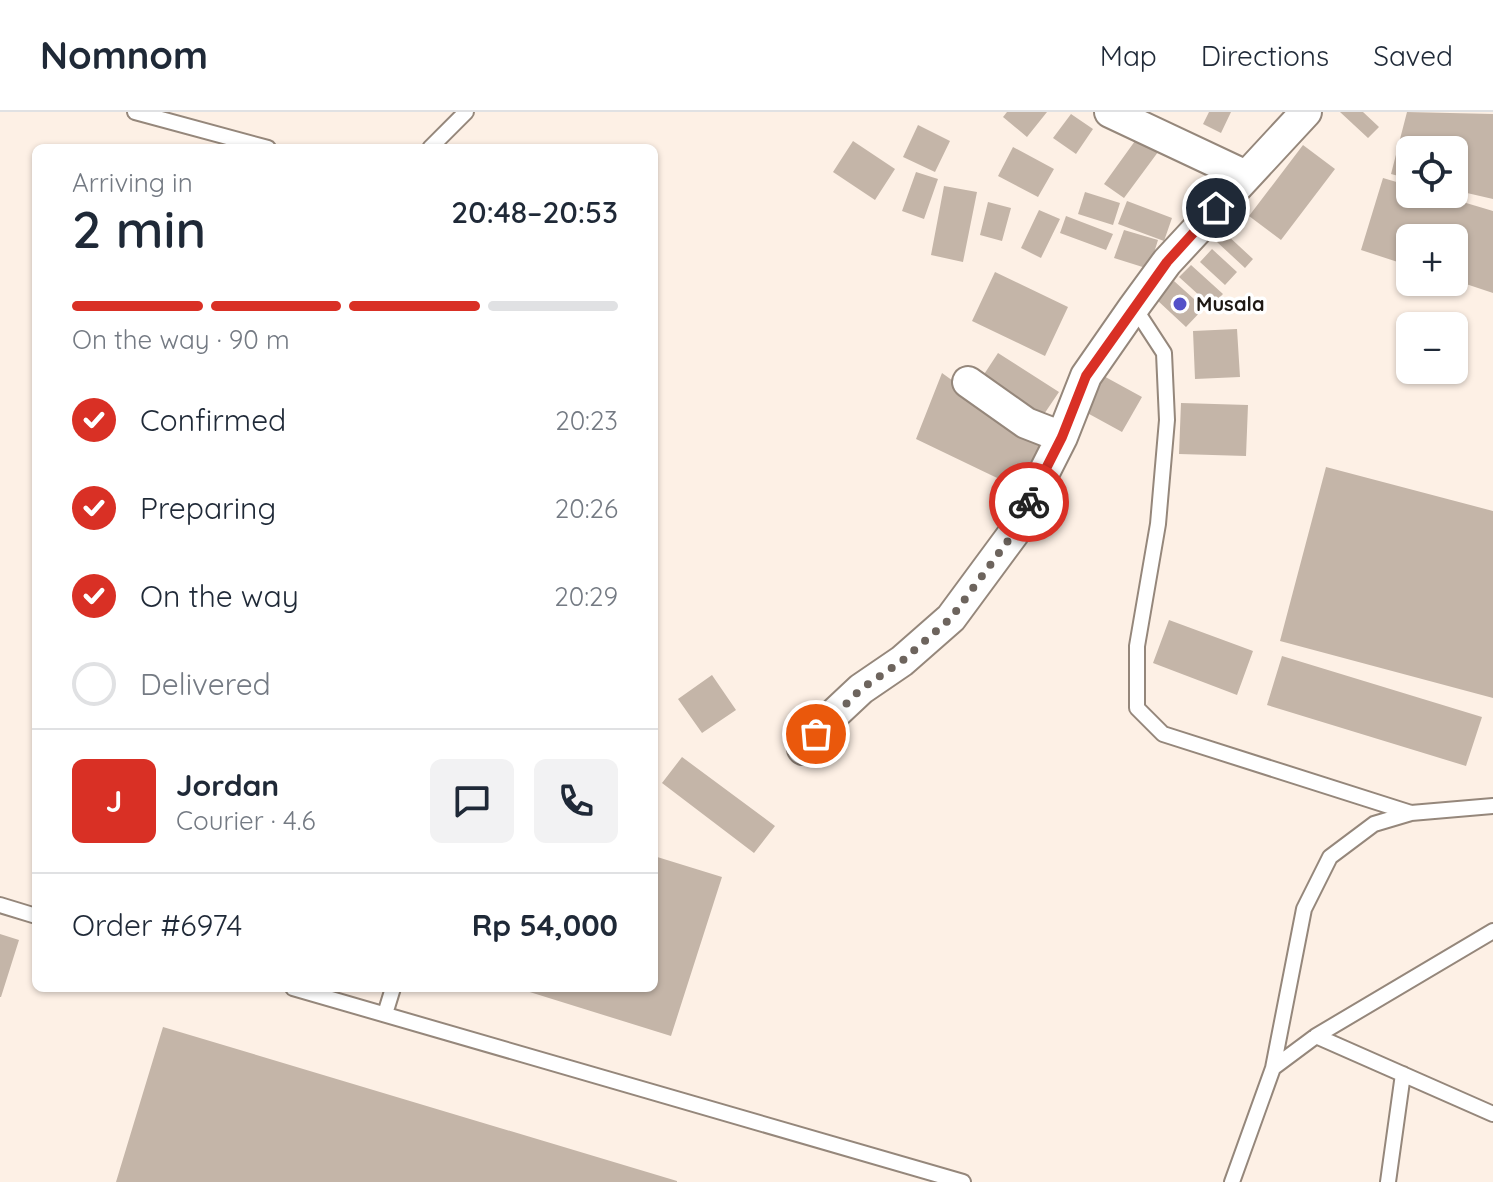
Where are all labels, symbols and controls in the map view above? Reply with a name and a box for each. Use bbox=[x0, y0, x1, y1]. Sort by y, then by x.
text: Nomnom bbox=[40, 31, 208, 79]
text: Map bbox=[1100, 38, 1157, 73]
text: Directions bbox=[1201, 38, 1329, 73]
text: Saved bbox=[1373, 38, 1453, 73]
map controls bbox=[1396, 136, 1468, 384]
button: locate bbox=[1396, 136, 1468, 208]
text: Arriving in bbox=[72, 166, 193, 199]
pin bbox=[1182, 174, 1250, 242]
icon: home bbox=[1194, 186, 1238, 230]
text: 20:48–20:53 bbox=[451, 193, 618, 231]
text: 2 min bbox=[72, 196, 206, 261]
button: + bbox=[1396, 224, 1468, 296]
place label: Musala bbox=[1196, 291, 1264, 316]
marker: Musala bbox=[1171, 295, 1189, 313]
button: − bbox=[1396, 312, 1468, 384]
text: On the way · 90 m bbox=[72, 323, 290, 356]
icon: check bbox=[72, 398, 116, 442]
text: Confirmed bbox=[140, 401, 286, 439]
text: 20:23 bbox=[555, 404, 618, 437]
courier bbox=[989, 462, 1069, 542]
icon: bike bbox=[1007, 480, 1051, 524]
icon: check bbox=[72, 486, 116, 530]
text: Preparing bbox=[140, 489, 276, 527]
text: 20:26 bbox=[555, 492, 618, 525]
icon: check bbox=[72, 574, 116, 618]
text: On the way bbox=[140, 577, 299, 615]
text: 20:29 bbox=[554, 580, 618, 613]
text: Delivered bbox=[140, 665, 271, 703]
pin bbox=[782, 700, 850, 768]
icon: bag bbox=[794, 712, 838, 756]
button: chat bbox=[430, 759, 514, 843]
button: phone bbox=[534, 759, 618, 843]
text: Jordan bbox=[176, 766, 279, 804]
text: J bbox=[106, 782, 122, 820]
text: Courier · 4.6 bbox=[176, 804, 315, 837]
text: Order #6974 bbox=[72, 906, 242, 944]
text: Rp 54,000 bbox=[472, 906, 618, 944]

